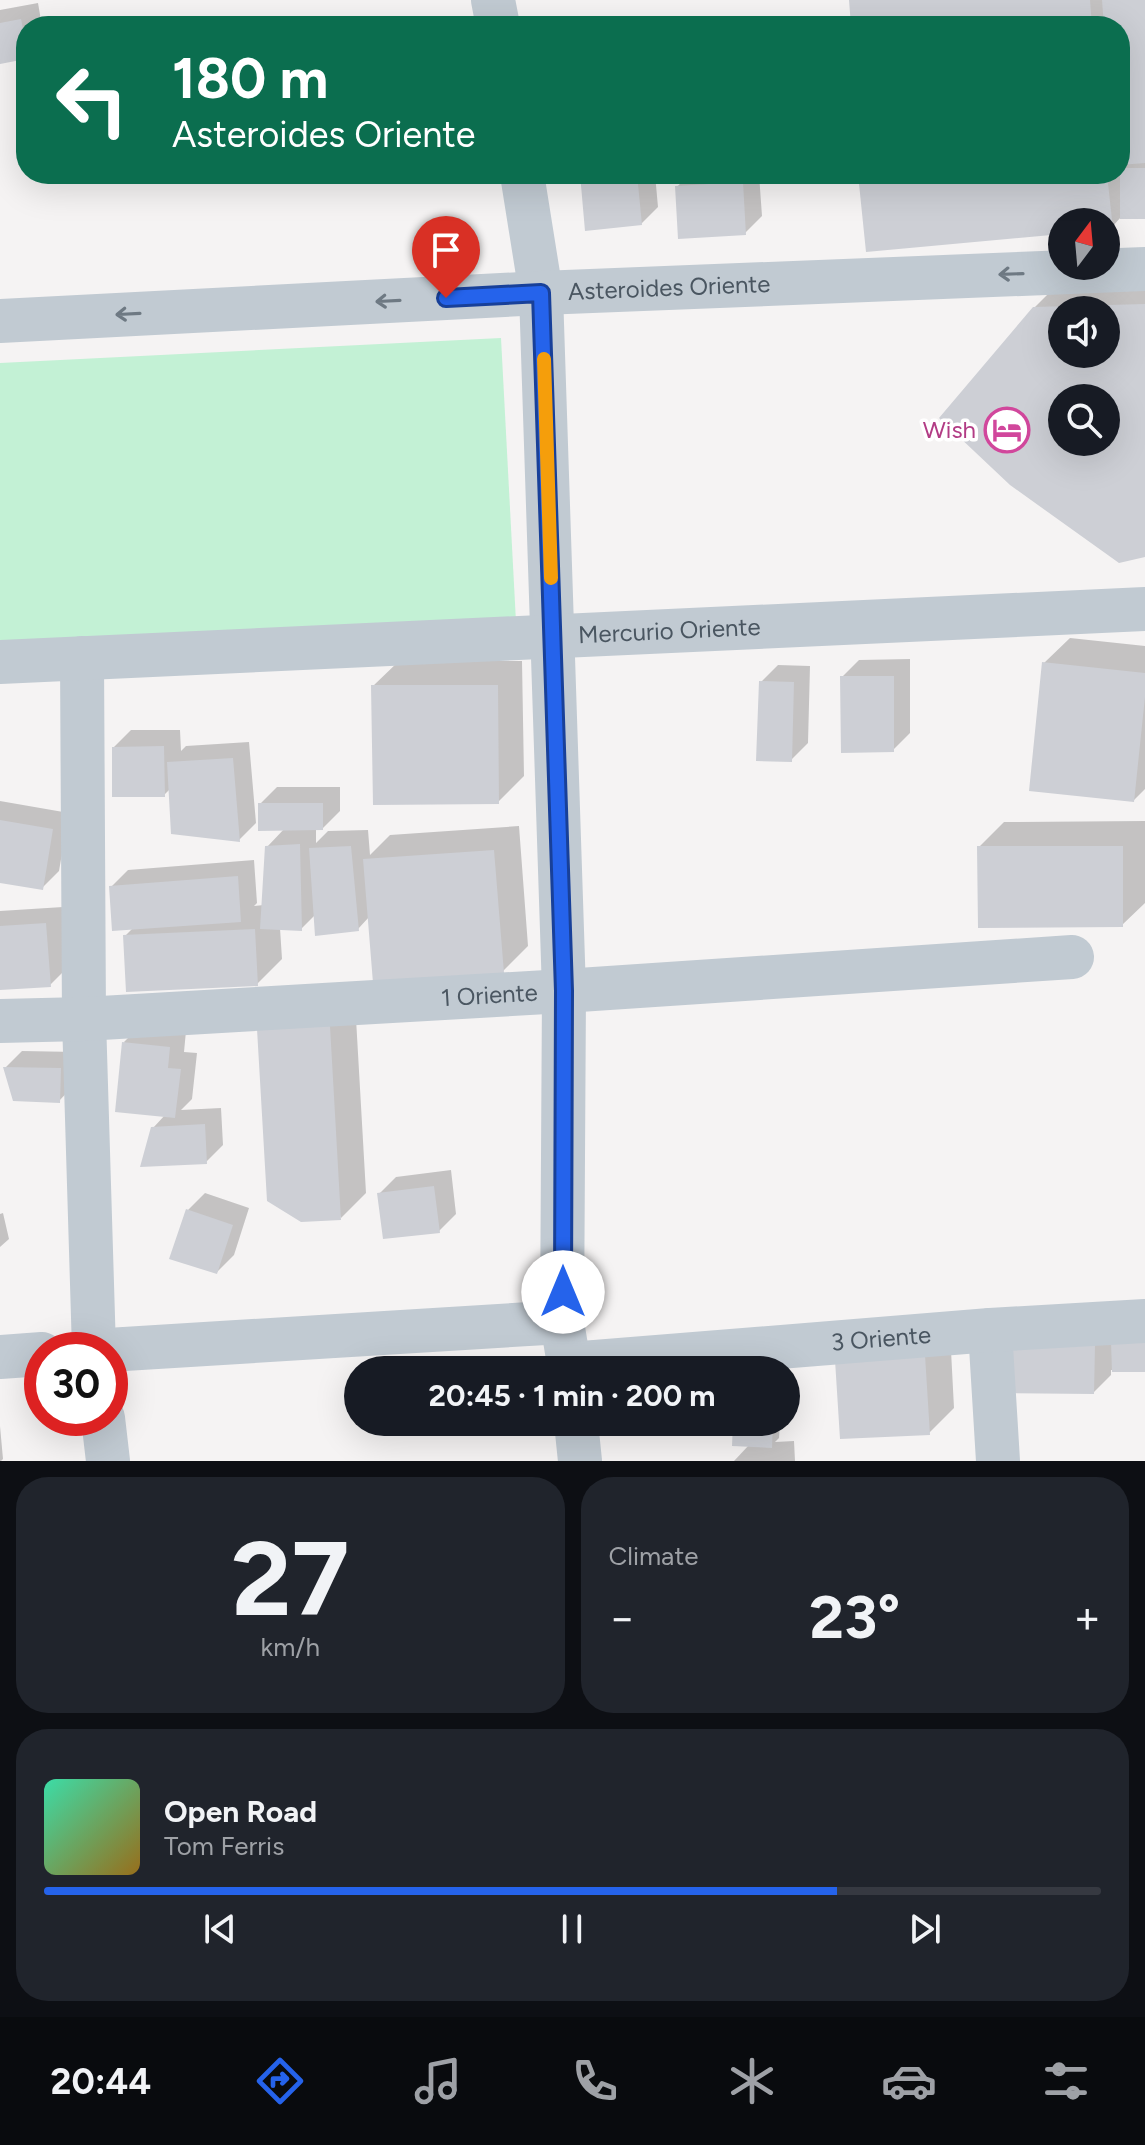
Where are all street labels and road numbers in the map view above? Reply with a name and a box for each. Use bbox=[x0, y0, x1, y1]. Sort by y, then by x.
street label: Asteroides Oriente bbox=[567, 269, 771, 306]
street label: Mercurio Oriente bbox=[577, 612, 761, 649]
street label: 1 Oriente bbox=[440, 978, 538, 1012]
street label: 3 Oriente bbox=[830, 1320, 932, 1357]

